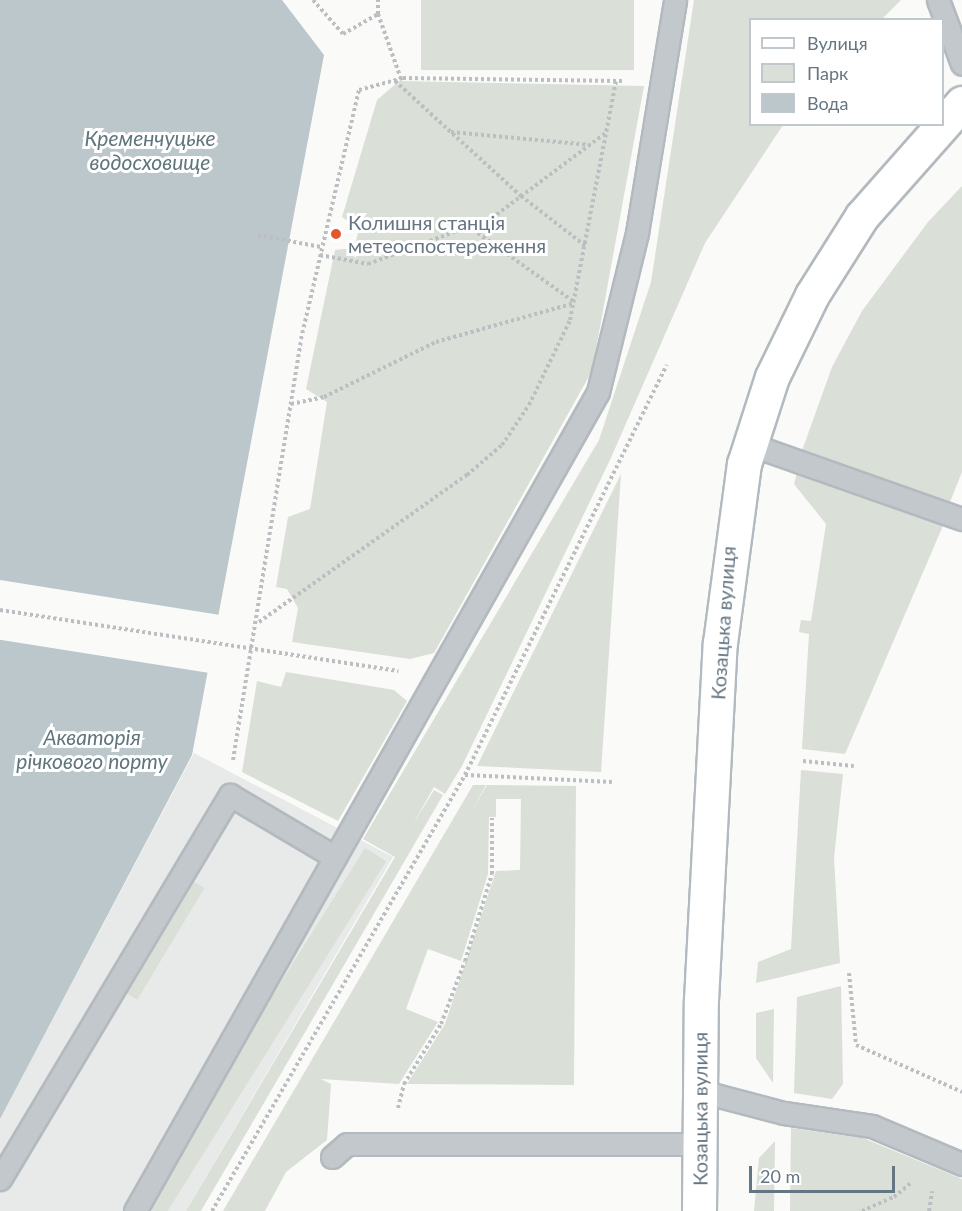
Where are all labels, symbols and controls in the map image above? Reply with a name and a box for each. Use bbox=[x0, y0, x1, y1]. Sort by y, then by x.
legend bbox=[749, 18, 944, 126]
text: Вулиця bbox=[807, 32, 868, 54]
text: Парк bbox=[807, 62, 848, 84]
text: Вода bbox=[807, 92, 848, 114]
water label: Кременчуцьке водосховище bbox=[84, 125, 216, 175]
place label: Колишня станція метеоспостереження bbox=[348, 210, 546, 257]
marker: Колишня станція метеоспостереження bbox=[329, 227, 343, 241]
street label: Козацька вулиця bbox=[706, 545, 740, 701]
water label: Акваторія річкового порту bbox=[16, 724, 168, 774]
street label: Козацька вулиця bbox=[688, 1032, 712, 1186]
scale bar bbox=[752, 1154, 898, 1192]
text: 20 m bbox=[760, 1165, 800, 1187]

